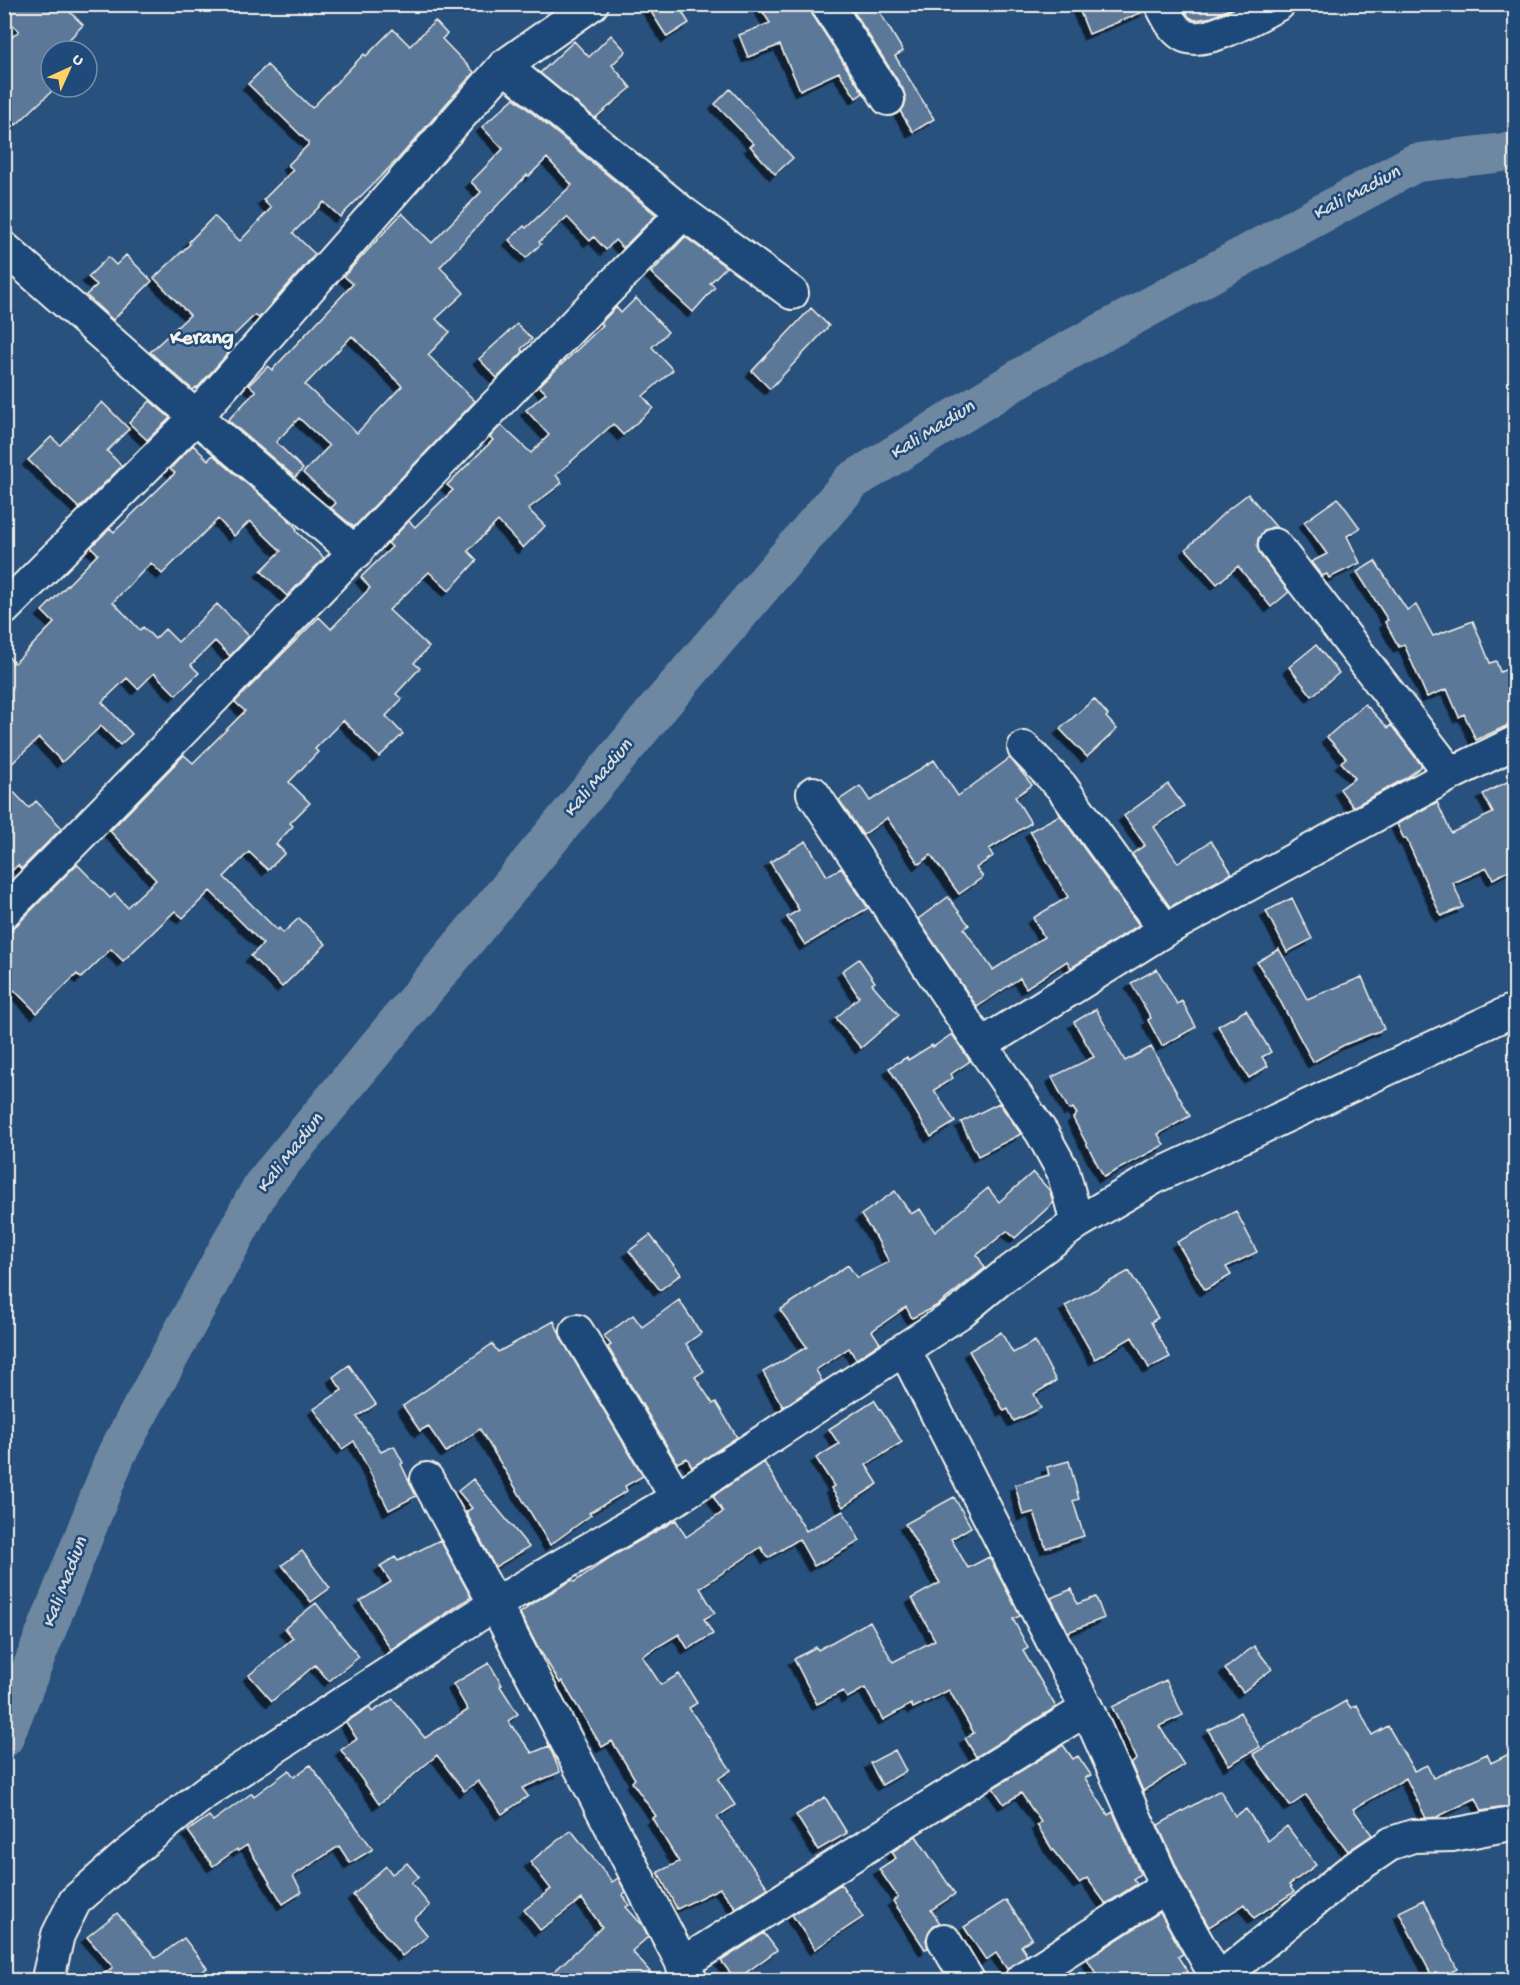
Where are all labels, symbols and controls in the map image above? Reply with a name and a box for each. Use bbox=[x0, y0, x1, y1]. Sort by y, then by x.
north arrow bbox=[39, 39, 99, 99]
text: U bbox=[67, 51, 88, 71]
water label: Kali Madiun bbox=[1309, 161, 1405, 227]
district label: Kerang bbox=[169, 327, 234, 352]
water label: Kali Madiun bbox=[886, 396, 980, 466]
water label: Kali Madiun bbox=[559, 735, 639, 823]
water label: Kali Madiun bbox=[253, 1109, 330, 1199]
water label: Kali Madiun bbox=[38, 1534, 94, 1632]

